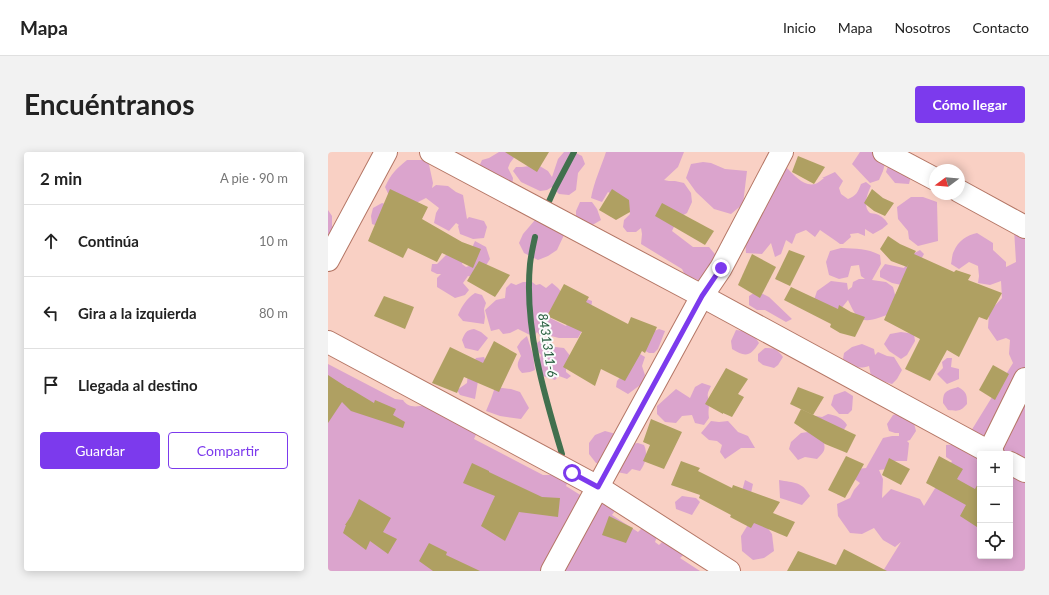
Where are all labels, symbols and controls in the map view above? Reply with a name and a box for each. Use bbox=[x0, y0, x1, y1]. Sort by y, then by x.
text: Mapa bbox=[20, 16, 68, 39]
text: Inicio bbox=[783, 19, 816, 36]
text: Mapa bbox=[838, 19, 872, 36]
text: Nosotros bbox=[894, 19, 951, 36]
text: Contacto bbox=[973, 19, 1029, 36]
button: Cómo llegar bbox=[915, 86, 1025, 123]
text: Encuéntranos bbox=[24, 87, 195, 121]
north arrow bbox=[929, 164, 965, 200]
text: 2 min bbox=[40, 168, 82, 189]
text: A pie · 90 m bbox=[220, 170, 288, 186]
icon: ahead bbox=[40, 230, 62, 252]
text: Continúa bbox=[78, 232, 139, 250]
text: 10 m bbox=[259, 233, 288, 249]
route end bbox=[712, 259, 730, 277]
icon: left bbox=[40, 302, 62, 324]
text: Gira a la izquierda bbox=[78, 304, 197, 322]
text: 80 m bbox=[259, 305, 288, 321]
water label: 8431311-6 bbox=[535, 312, 561, 378]
icon: arrive bbox=[40, 374, 62, 396]
text: Llegada al destino bbox=[78, 376, 198, 394]
button: Guardar bbox=[40, 432, 160, 469]
button: Compartir bbox=[168, 432, 288, 469]
map controls bbox=[977, 451, 1013, 559]
button: + bbox=[977, 451, 1013, 487]
route start bbox=[563, 464, 581, 482]
button: − bbox=[977, 487, 1013, 523]
button: locate bbox=[977, 523, 1013, 559]

